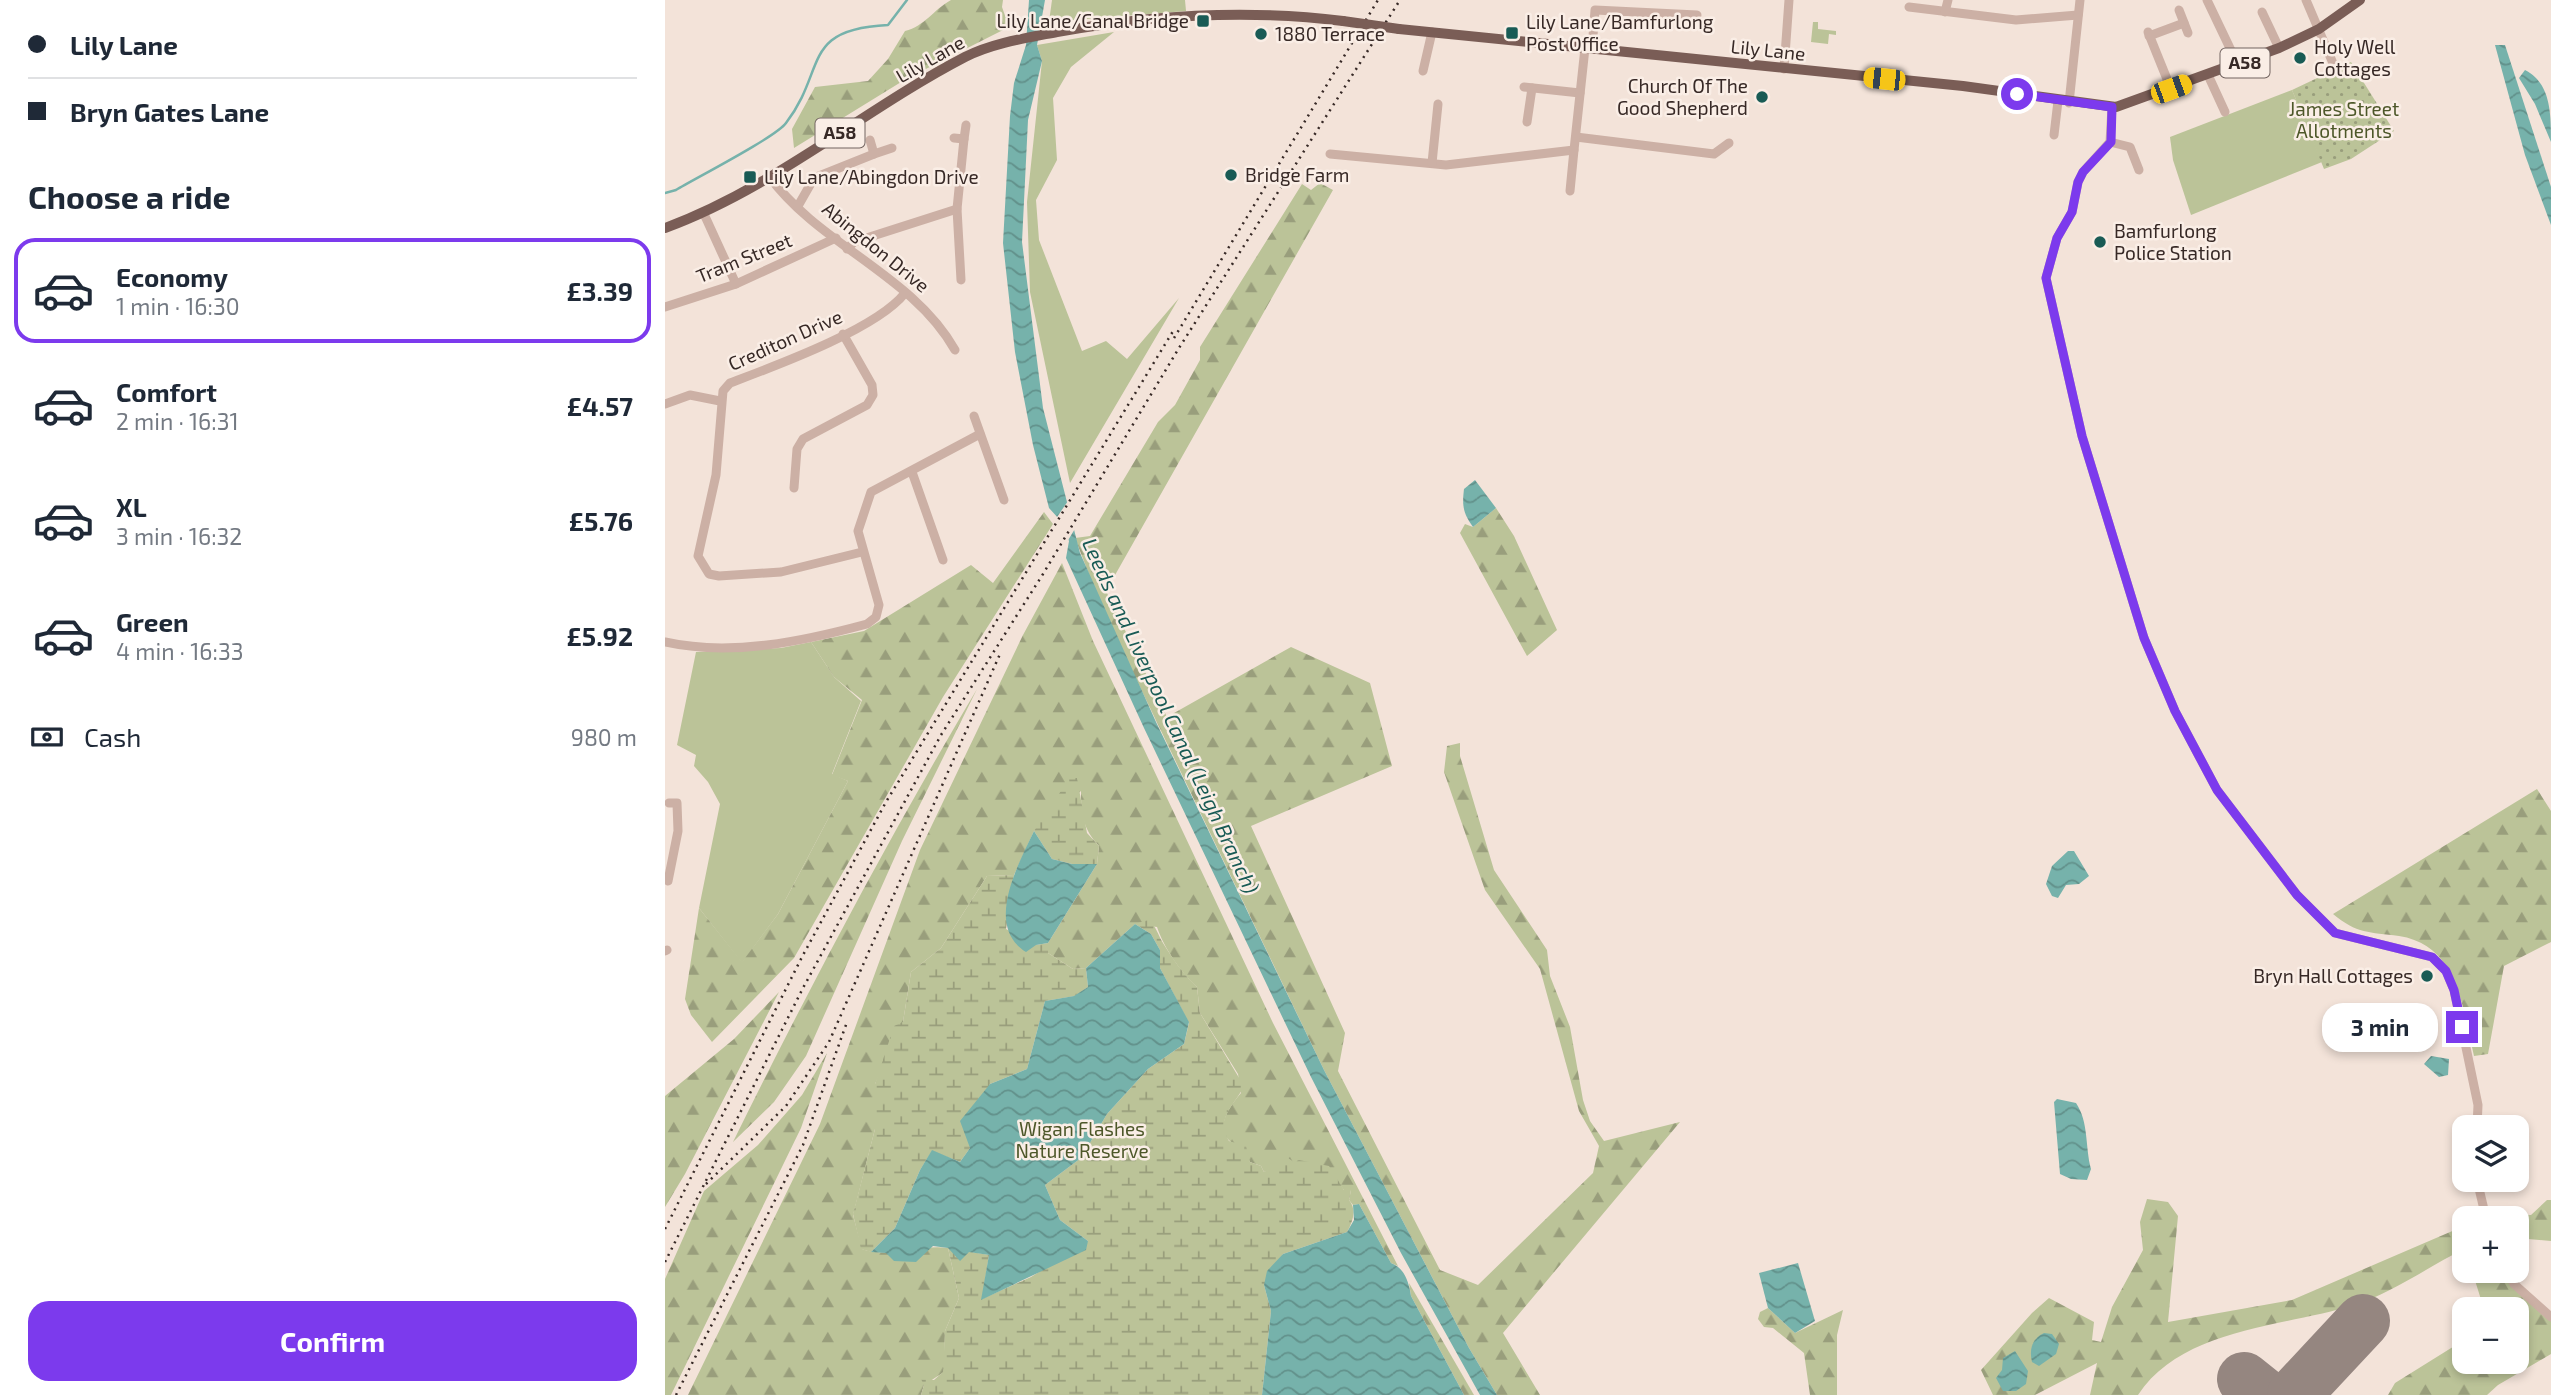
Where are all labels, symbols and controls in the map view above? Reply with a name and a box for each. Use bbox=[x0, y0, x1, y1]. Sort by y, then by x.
place label: Lily Lane/Canal Bridge bbox=[997, 9, 1189, 32]
place label: Lily Lane/Bamfurlong Post Office bbox=[1526, 10, 1714, 55]
marker: Lily Lane/Canal Bridge bbox=[1195, 13, 1211, 29]
place label: 1880 Terrace bbox=[1275, 22, 1385, 45]
marker: Lily Lane/Bamfurlong Post Office bbox=[1504, 25, 1520, 41]
marker: 1880 Terrace bbox=[1253, 26, 1269, 42]
text: Lily Lane bbox=[70, 29, 178, 60]
street label: Lily Lane bbox=[892, 30, 968, 87]
street label: Lily Lane bbox=[1730, 34, 1807, 65]
place label: Holy Well Cottages bbox=[2314, 35, 2396, 80]
road number: A58 bbox=[2221, 48, 2269, 78]
marker: Holy Well Cottages bbox=[2292, 50, 2308, 66]
car bbox=[1863, 66, 1906, 92]
car bbox=[2148, 72, 2195, 106]
place label: Church Of The Good Shepherd bbox=[1617, 74, 1748, 119]
route start bbox=[2001, 78, 2033, 110]
marker: Church Of The Good Shepherd bbox=[1754, 89, 1770, 105]
text: Bryn Gates Lane bbox=[70, 96, 269, 127]
park label: James Street Allotments bbox=[2289, 97, 2399, 142]
road number: A58 bbox=[815, 118, 865, 148]
place label: Bridge Farm bbox=[1245, 163, 1349, 186]
place label: Lily Lane/Abingdon Drive bbox=[764, 165, 979, 188]
marker: Bridge Farm bbox=[1223, 167, 1239, 183]
marker: Lily Lane/Abingdon Drive bbox=[742, 169, 758, 185]
text: Choose a ride bbox=[28, 177, 231, 215]
street label: Abingdon Drive bbox=[818, 196, 934, 297]
place label: Bamfurlong Police Station bbox=[2114, 219, 2232, 264]
street label: Tram Street bbox=[693, 228, 795, 287]
marker: Bamfurlong Police Station bbox=[2092, 234, 2108, 250]
icon: car bbox=[32, 259, 95, 322]
text: Economy bbox=[116, 261, 228, 292]
text: £3.39 bbox=[567, 275, 633, 306]
text: 1 min · 16:30 bbox=[116, 292, 240, 320]
street label: Crediton Drive bbox=[724, 304, 845, 375]
icon: car bbox=[32, 374, 95, 437]
text: Comfort bbox=[116, 376, 217, 407]
text: £4.57 bbox=[567, 390, 633, 421]
text: 2 min · 16:31 bbox=[116, 407, 239, 435]
icon: car bbox=[32, 489, 95, 552]
text: XL bbox=[116, 491, 147, 522]
text: £5.76 bbox=[569, 505, 633, 536]
text: 3 min · 16:32 bbox=[116, 522, 242, 550]
water label: Leeds and Liverpool Canal (Leigh Branch) bbox=[1078, 534, 1265, 898]
icon: car bbox=[32, 604, 95, 667]
text: Green bbox=[116, 606, 189, 637]
text: £5.92 bbox=[567, 620, 633, 651]
text: 4 min · 16:33 bbox=[116, 637, 244, 665]
icon: cash bbox=[28, 718, 66, 756]
text: Cash bbox=[84, 721, 141, 752]
text: 980 m bbox=[571, 723, 637, 751]
place label: Bryn Hall Cottages bbox=[2253, 964, 2413, 987]
marker: Bryn Hall Cottages bbox=[2419, 968, 2435, 984]
callout: 3 min bbox=[2322, 1002, 2437, 1052]
route end bbox=[2446, 1011, 2478, 1043]
text: 3 min bbox=[2351, 1013, 2409, 1041]
map controls bbox=[2452, 1115, 2529, 1374]
button: layers bbox=[2452, 1115, 2529, 1192]
park label: Wigan Flashes Nature Reserve bbox=[1015, 1117, 1149, 1162]
button: + bbox=[2452, 1206, 2529, 1283]
button: − bbox=[2452, 1297, 2529, 1374]
button: Confirm bbox=[28, 1301, 637, 1381]

